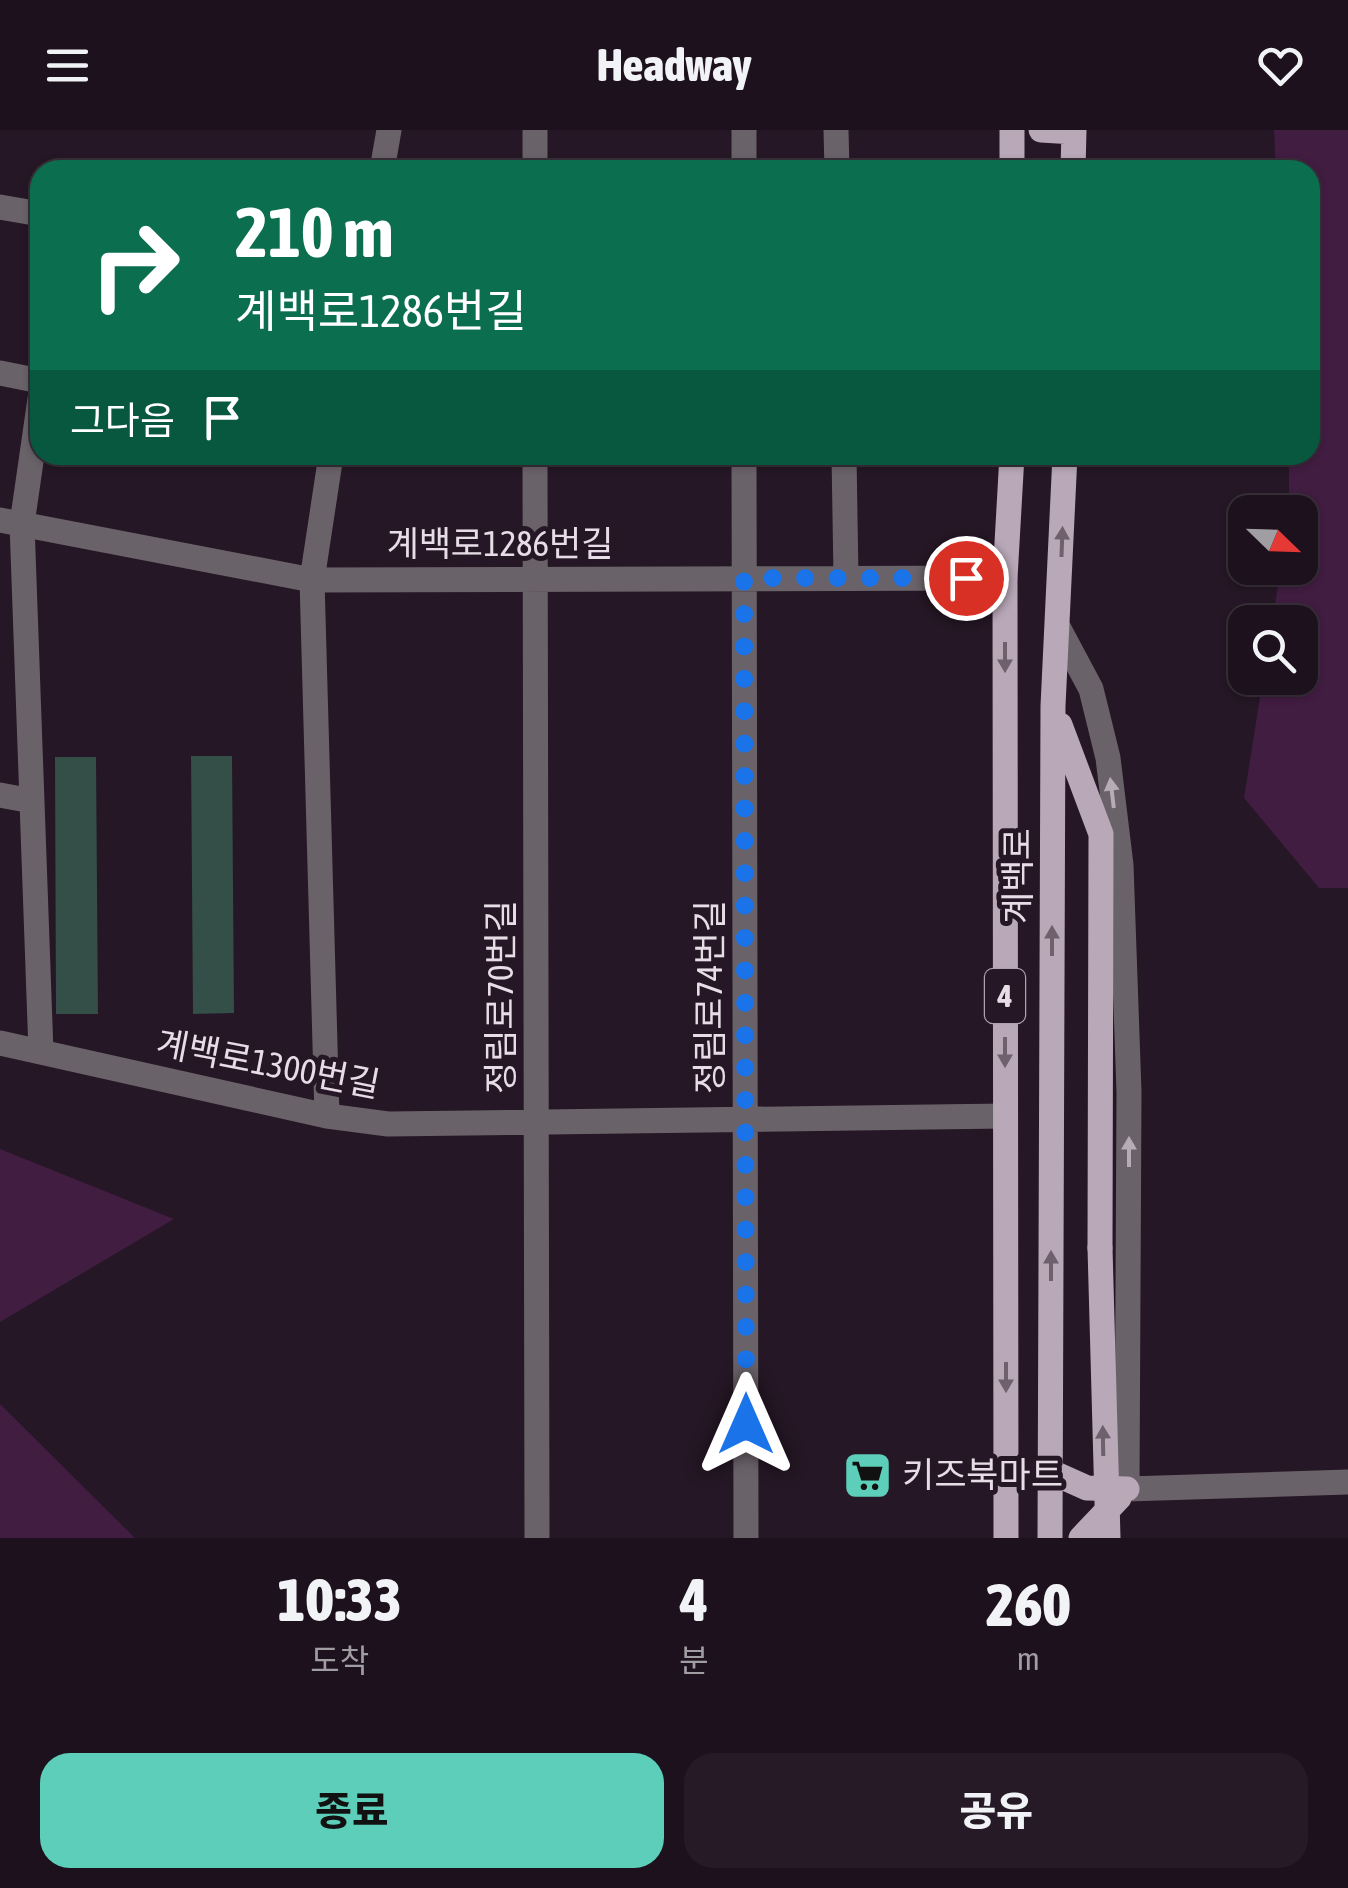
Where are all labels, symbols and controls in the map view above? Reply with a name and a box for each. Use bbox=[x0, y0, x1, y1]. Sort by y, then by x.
icon: menu bbox=[40, 38, 95, 93]
icon: heart bbox=[1253, 38, 1308, 93]
text: Headway bbox=[597, 39, 751, 91]
text: 210 m bbox=[235, 192, 394, 272]
icon: right bbox=[70, 200, 200, 330]
text: 계백로1286번길 bbox=[235, 285, 527, 337]
icon: arrive bbox=[195, 390, 250, 445]
text: 그다음 bbox=[70, 399, 175, 442]
north arrow bbox=[1228, 495, 1318, 585]
map controls bbox=[1228, 495, 1318, 695]
street label: 계백로1286번길 bbox=[387, 523, 613, 563]
one-way arrow bbox=[1054, 525, 1070, 557]
pin bbox=[924, 536, 1009, 621]
icon: arrive bbox=[939, 551, 994, 606]
button: search bbox=[1228, 605, 1318, 695]
one-way arrow bbox=[997, 642, 1013, 674]
one-way arrow bbox=[1104, 776, 1120, 808]
street label: 계백로 bbox=[997, 828, 1037, 924]
street label: 정림로70번길 bbox=[480, 900, 520, 1094]
street label: 정림로74번길 bbox=[689, 900, 729, 1094]
one-way arrow bbox=[1045, 924, 1061, 956]
road number: 4 bbox=[985, 969, 1025, 1023]
street label: 계백로1300번길 bbox=[153, 1022, 383, 1104]
one-way arrow bbox=[997, 1037, 1013, 1069]
one-way arrow bbox=[1121, 1135, 1137, 1167]
one-way arrow bbox=[1043, 1249, 1059, 1281]
one-way arrow bbox=[998, 1362, 1014, 1394]
position arrow bbox=[694, 1372, 798, 1476]
one-way arrow bbox=[1095, 1424, 1111, 1456]
supermarket icon: 키즈북마트 bbox=[841, 1449, 893, 1501]
place label: 키즈북마트 bbox=[902, 1454, 1063, 1494]
text: 10:33 bbox=[277, 1565, 402, 1634]
text: 4 bbox=[680, 1565, 708, 1634]
text: 260 bbox=[986, 1570, 1071, 1639]
text: m bbox=[1017, 1640, 1040, 1677]
text: 도착 bbox=[310, 1642, 369, 1679]
text: 분 bbox=[679, 1642, 709, 1679]
button: 종료 bbox=[40, 1753, 664, 1868]
button: 공유 bbox=[684, 1753, 1308, 1868]

